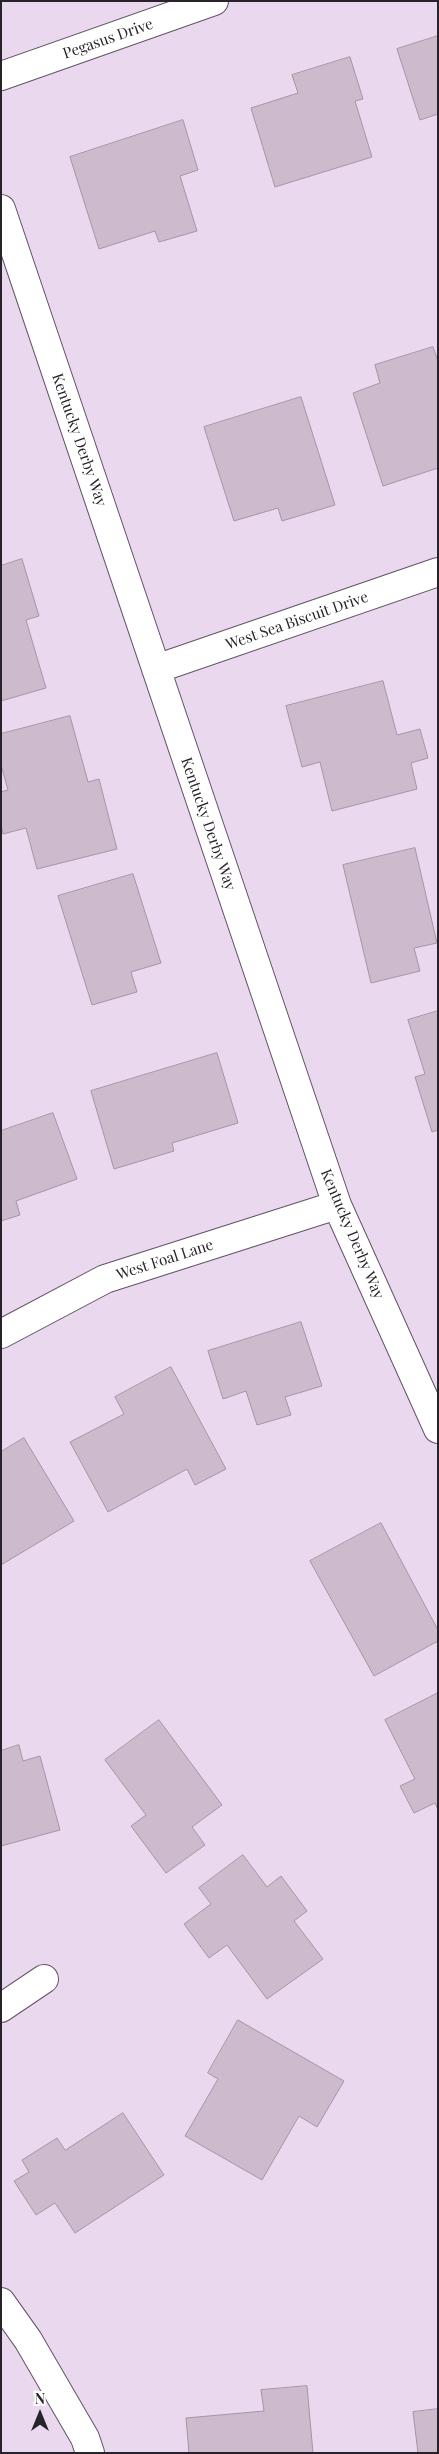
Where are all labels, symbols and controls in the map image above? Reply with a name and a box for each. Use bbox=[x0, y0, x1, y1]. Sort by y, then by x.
street label: Pegasus Drive bbox=[61, 15, 155, 63]
street label: Kentucky Derby Way bbox=[48, 371, 110, 509]
street label: West Sea Biscuit Drive bbox=[223, 588, 371, 654]
street label: Kentucky Derby Way bbox=[177, 755, 239, 893]
street label: Kentucky Derby Way bbox=[316, 1166, 388, 1302]
street label: West Foal Lane bbox=[114, 1236, 216, 1284]
north arrow bbox=[15, 2389, 65, 2439]
text: N bbox=[35, 2389, 45, 2408]

